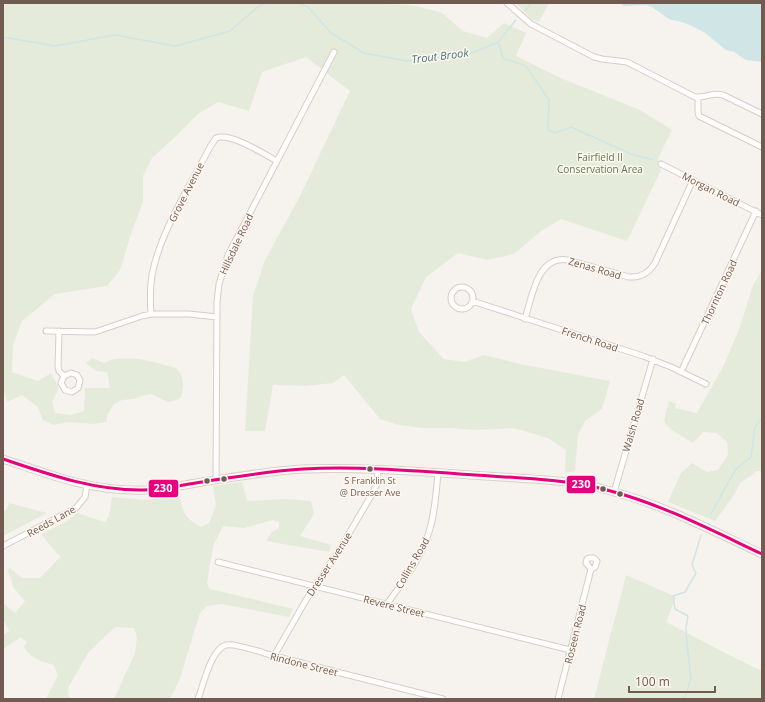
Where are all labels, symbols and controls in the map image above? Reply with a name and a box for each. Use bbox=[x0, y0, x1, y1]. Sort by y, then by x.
water label: Trout Brook bbox=[410, 44, 470, 66]
park label: Fairfield II Conservation Area bbox=[557, 150, 643, 176]
street label: Grove Avenue bbox=[165, 159, 207, 224]
street label: Morgan Road bbox=[680, 169, 742, 209]
street label: Hillsdale Road bbox=[216, 211, 256, 277]
street label: Zenas Road bbox=[567, 254, 623, 282]
street label: Thornton Road bbox=[698, 257, 740, 327]
street label: French Road bbox=[560, 323, 620, 355]
street label: Walsh Road bbox=[619, 397, 647, 453]
marker: S Franklin St @ Dresser Ave bbox=[365, 464, 375, 474]
unlabelled marker bbox=[219, 474, 229, 484]
place label: S Franklin St @ Dresser Ave bbox=[340, 474, 400, 499]
line badge: 230 bbox=[566, 475, 596, 494]
unlabelled marker bbox=[202, 476, 212, 486]
text: 230 bbox=[572, 476, 590, 491]
line badge: 230 bbox=[148, 479, 179, 498]
text: 230 bbox=[154, 480, 172, 495]
unlabelled marker bbox=[598, 484, 608, 494]
unlabelled marker bbox=[615, 489, 625, 499]
street label: Reeds Lane bbox=[24, 502, 78, 540]
street label: Dresser Avenue bbox=[303, 529, 355, 599]
street label: Collins Road bbox=[392, 535, 432, 591]
street label: Revere Street bbox=[362, 592, 426, 620]
street label: Roseen Road bbox=[561, 603, 589, 665]
street label: Rindone Street bbox=[269, 649, 340, 679]
scale bar bbox=[629, 668, 715, 694]
text: 100 m bbox=[635, 673, 670, 690]

